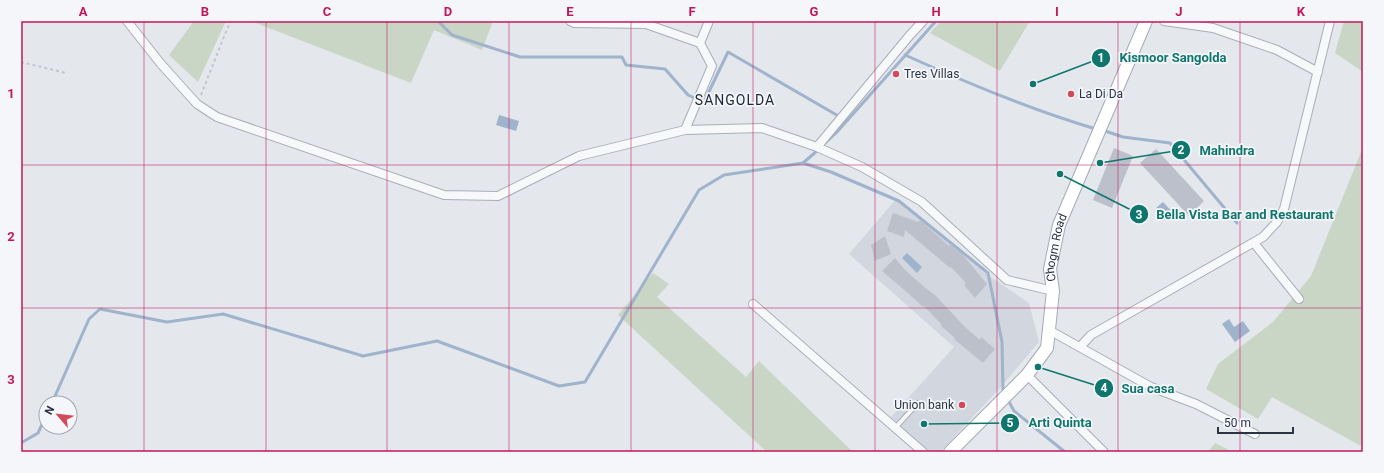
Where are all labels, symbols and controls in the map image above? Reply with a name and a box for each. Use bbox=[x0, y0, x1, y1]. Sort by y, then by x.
text: A bbox=[79, 4, 88, 19]
text: B bbox=[201, 4, 209, 19]
text: C bbox=[323, 4, 332, 19]
text: D bbox=[444, 4, 452, 19]
text: E bbox=[566, 4, 574, 19]
text: F bbox=[688, 4, 696, 19]
text: G bbox=[810, 4, 819, 19]
text: H bbox=[931, 4, 941, 19]
text: I bbox=[1055, 4, 1059, 19]
text: J bbox=[1175, 4, 1183, 19]
text: K bbox=[1297, 4, 1306, 19]
callout: Kismoor Sangolda bbox=[1091, 45, 1234, 70]
text: Kismoor Sangolda bbox=[1119, 50, 1227, 65]
text: 1 bbox=[1098, 51, 1104, 65]
place label: Tres Villas bbox=[904, 67, 959, 81]
marker: Tres Villas bbox=[891, 69, 901, 79]
text: 1 bbox=[7, 86, 15, 101]
place label: La Di Da bbox=[1079, 87, 1123, 101]
marker: La Di Da bbox=[1066, 89, 1076, 99]
district label: SANGOLDA bbox=[695, 92, 775, 108]
callout: Mahindra bbox=[1171, 138, 1262, 163]
text: 2 bbox=[1178, 143, 1185, 157]
text: Mahindra bbox=[1199, 143, 1255, 158]
callout: Bella Vista Bar and Restaurant bbox=[1129, 202, 1342, 227]
text: Bella Vista Bar and Restaurant bbox=[1156, 207, 1334, 222]
text: 3 bbox=[1136, 208, 1143, 222]
street label: Chogm Road bbox=[1043, 212, 1070, 282]
text: 2 bbox=[7, 229, 15, 244]
text: 3 bbox=[7, 372, 15, 387]
callout: Sua casa bbox=[1094, 376, 1182, 401]
text: 4 bbox=[1101, 381, 1108, 395]
text: Sua casa bbox=[1122, 381, 1174, 396]
north arrow bbox=[38, 395, 78, 435]
place label: Union bank bbox=[894, 398, 955, 412]
marker: Union bank bbox=[957, 400, 967, 410]
text: N bbox=[42, 404, 57, 417]
scale bar bbox=[1218, 409, 1293, 435]
callout: Arti Quinta bbox=[1000, 410, 1100, 435]
text: Arti Quinta bbox=[1028, 415, 1092, 430]
text: 5 bbox=[1007, 416, 1014, 430]
text: 50 m bbox=[1224, 416, 1251, 430]

